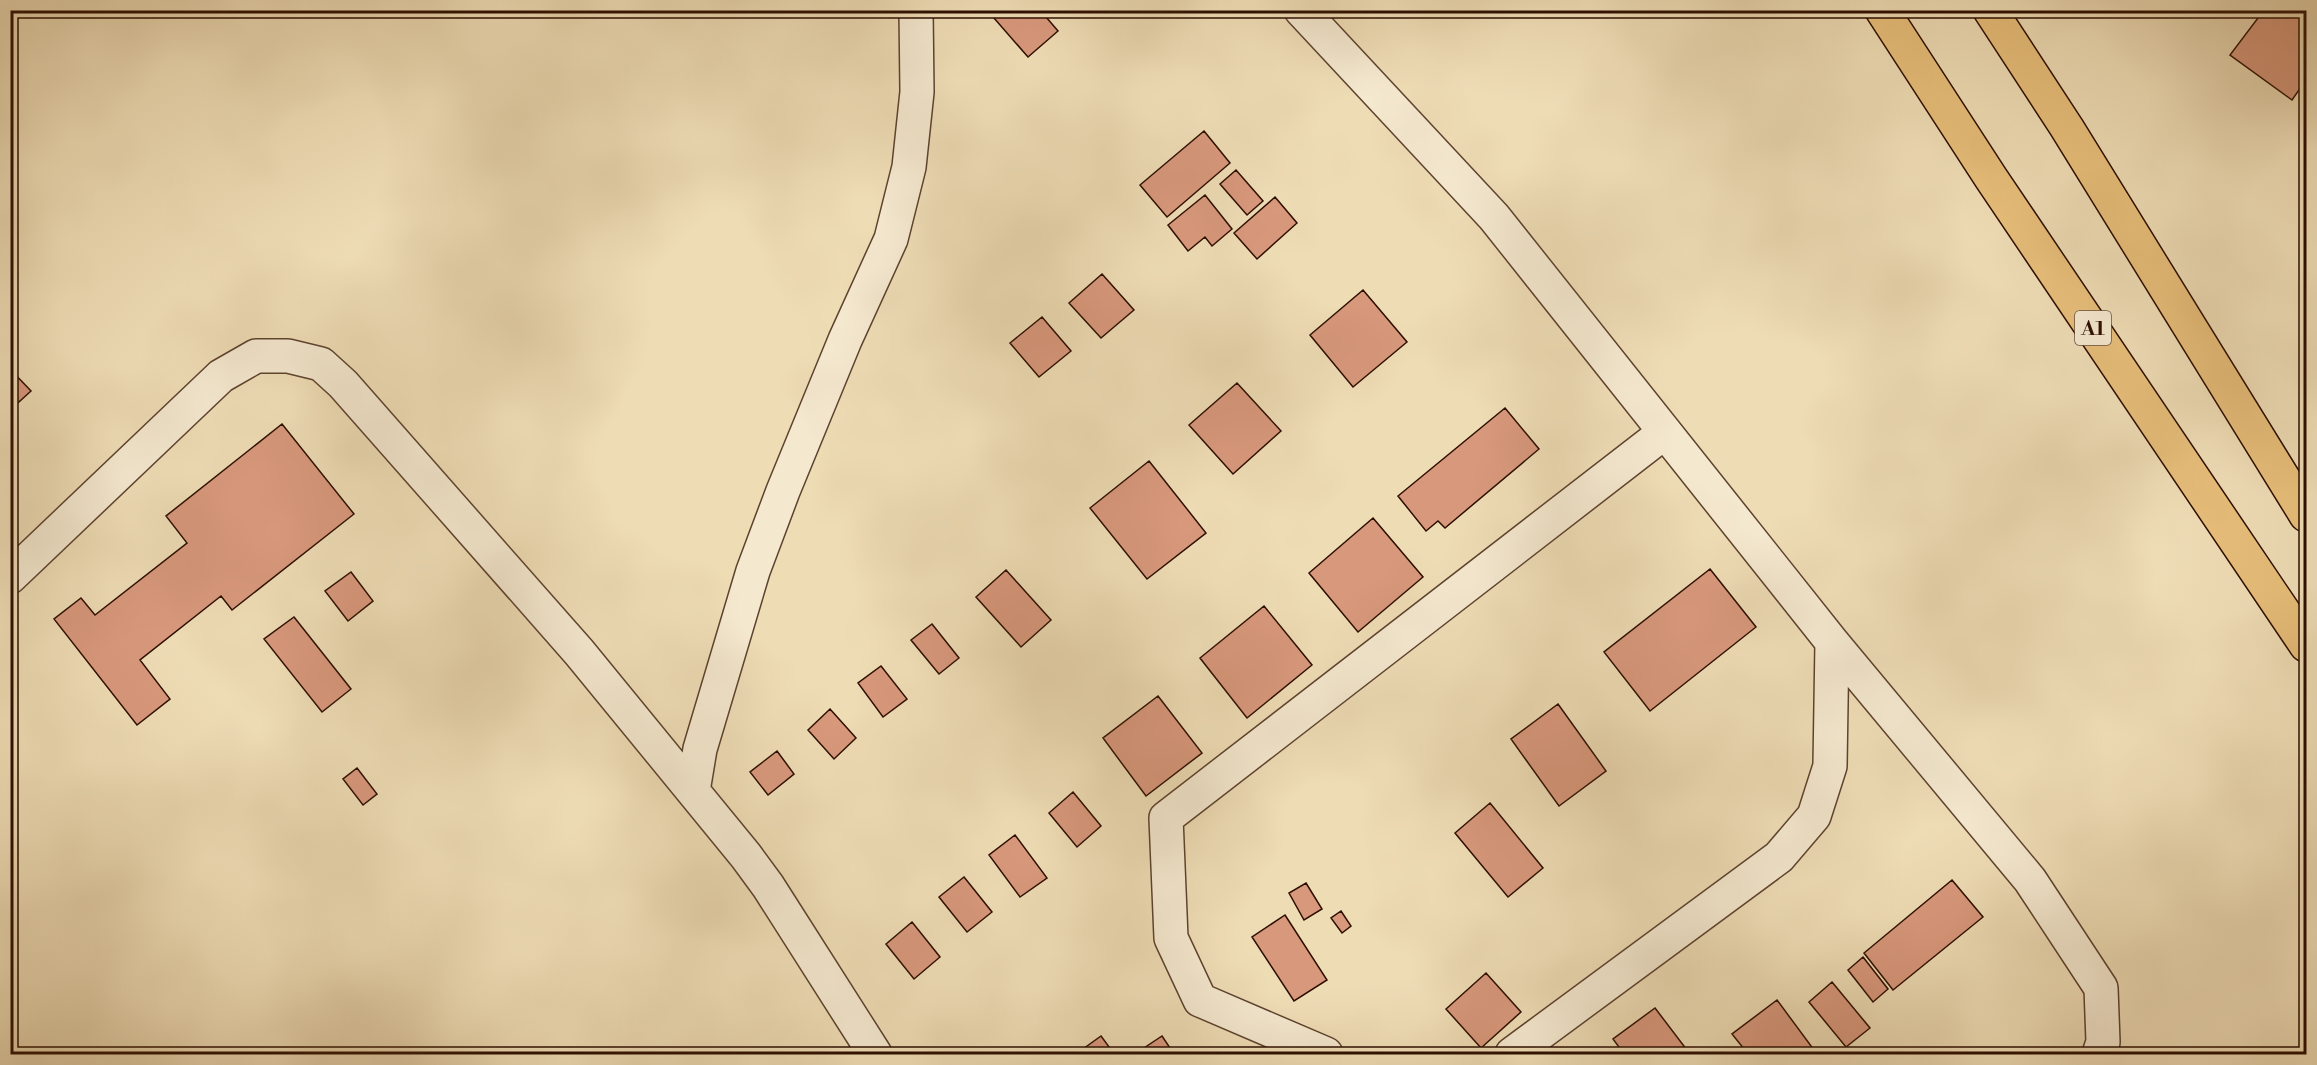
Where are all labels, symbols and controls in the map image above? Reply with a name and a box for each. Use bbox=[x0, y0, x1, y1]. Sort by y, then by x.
road number: A1 bbox=[2075, 311, 2111, 345]

